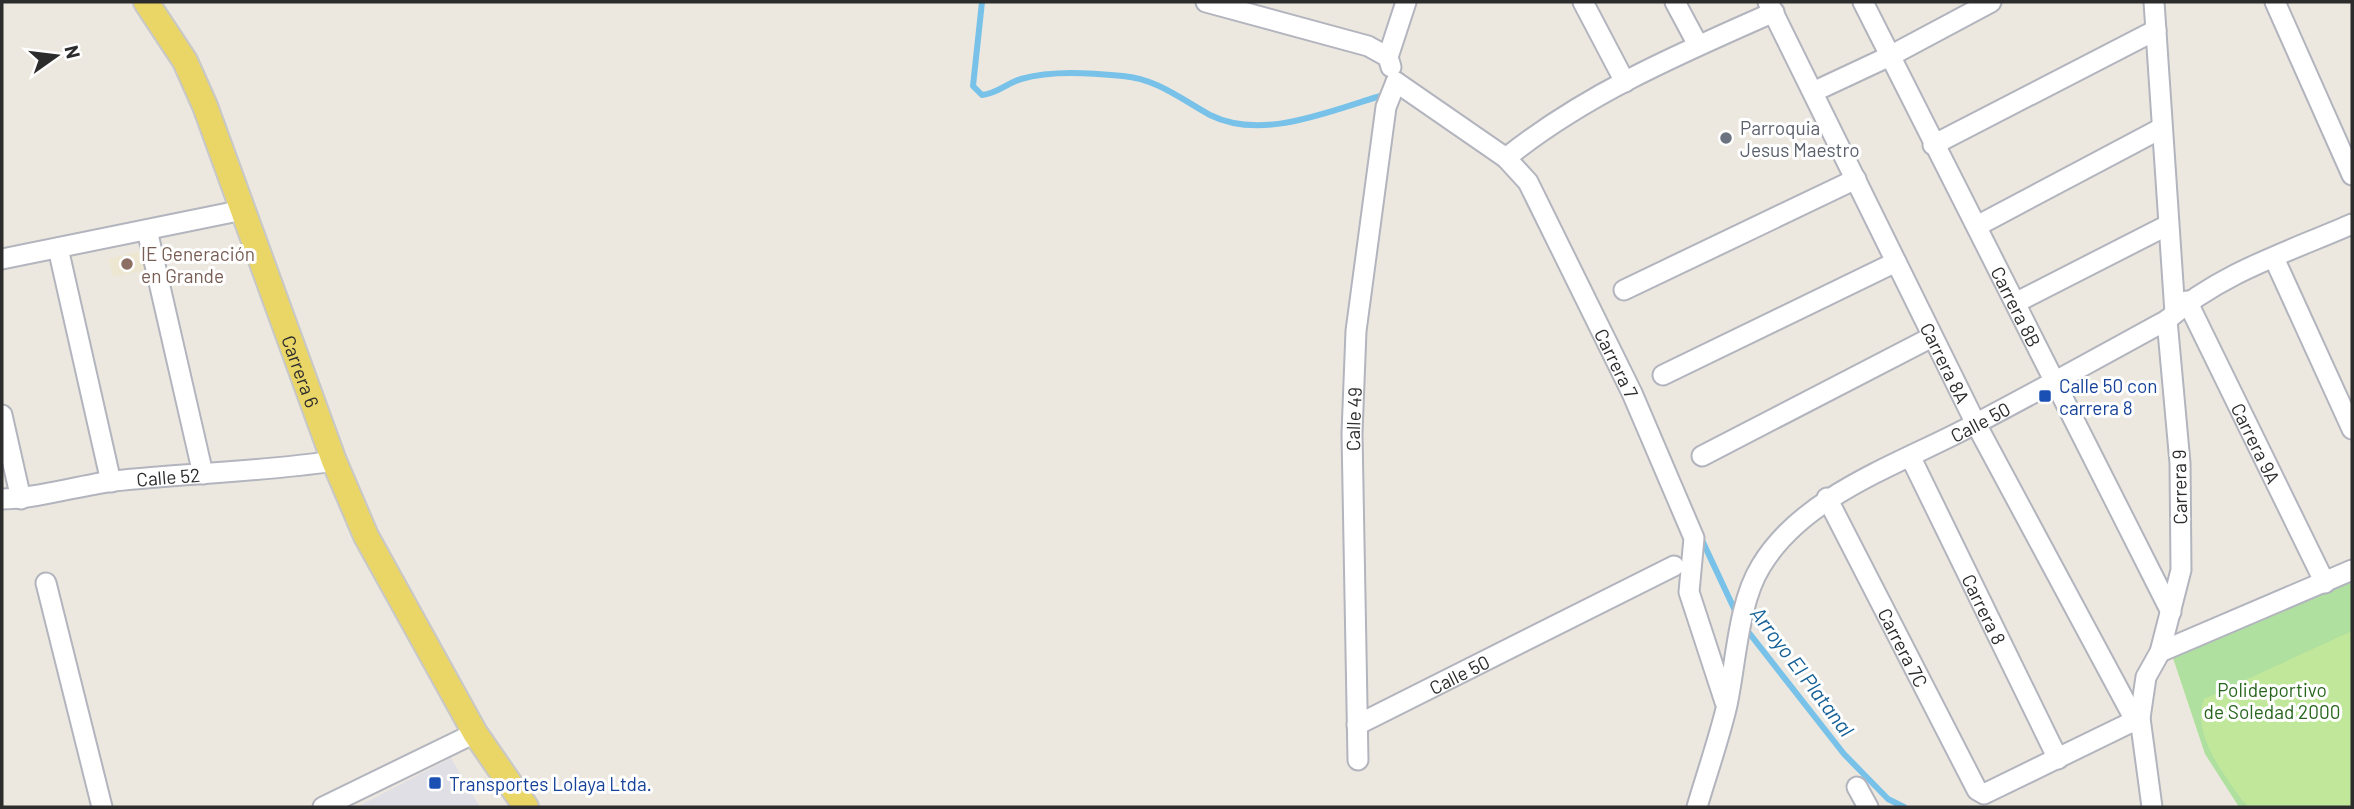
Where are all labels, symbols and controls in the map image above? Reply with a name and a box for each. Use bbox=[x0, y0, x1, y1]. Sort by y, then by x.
north arrow bbox=[21, 21, 91, 91]
text: N bbox=[60, 43, 86, 61]
place label: Parroquia Jesus Maestro bbox=[1740, 116, 1860, 161]
marker: Parroquia Jesus Maestro bbox=[1718, 130, 1734, 146]
place label: IE Generación en Grande bbox=[141, 242, 255, 287]
marker: IE Generación en Grande bbox=[119, 256, 135, 272]
street label: Carrera 8B bbox=[1987, 262, 2047, 351]
street label: Carrera 8A bbox=[1916, 319, 1975, 407]
street label: Carrera 7 bbox=[1590, 324, 1644, 401]
street label: Carrera 6 bbox=[278, 332, 325, 410]
place label: Calle 50 con carrera 8 bbox=[2059, 374, 2158, 419]
street label: Calle 49 bbox=[1340, 387, 1365, 451]
marker: Calle 50 con carrera 8 bbox=[2037, 388, 2053, 404]
street label: Calle 50 bbox=[1946, 396, 2014, 446]
street label: Carrera 9A bbox=[2227, 399, 2286, 487]
street label: Carrera 9 bbox=[2167, 449, 2191, 525]
street label: Calle 52 bbox=[135, 462, 201, 490]
street label: Carrera 8 bbox=[1958, 570, 2012, 648]
water label: Arroyo El Platanal bbox=[1746, 601, 1860, 741]
street label: Carrera 7C bbox=[1874, 604, 1934, 691]
street label: Calle 50 bbox=[1425, 649, 1493, 699]
park label: Polideportivo de Soledad 2000 bbox=[2204, 678, 2340, 723]
place label: Transportes Lolaya Ltda. bbox=[449, 772, 652, 795]
marker: Transportes Lolaya Ltda. bbox=[427, 775, 443, 791]

